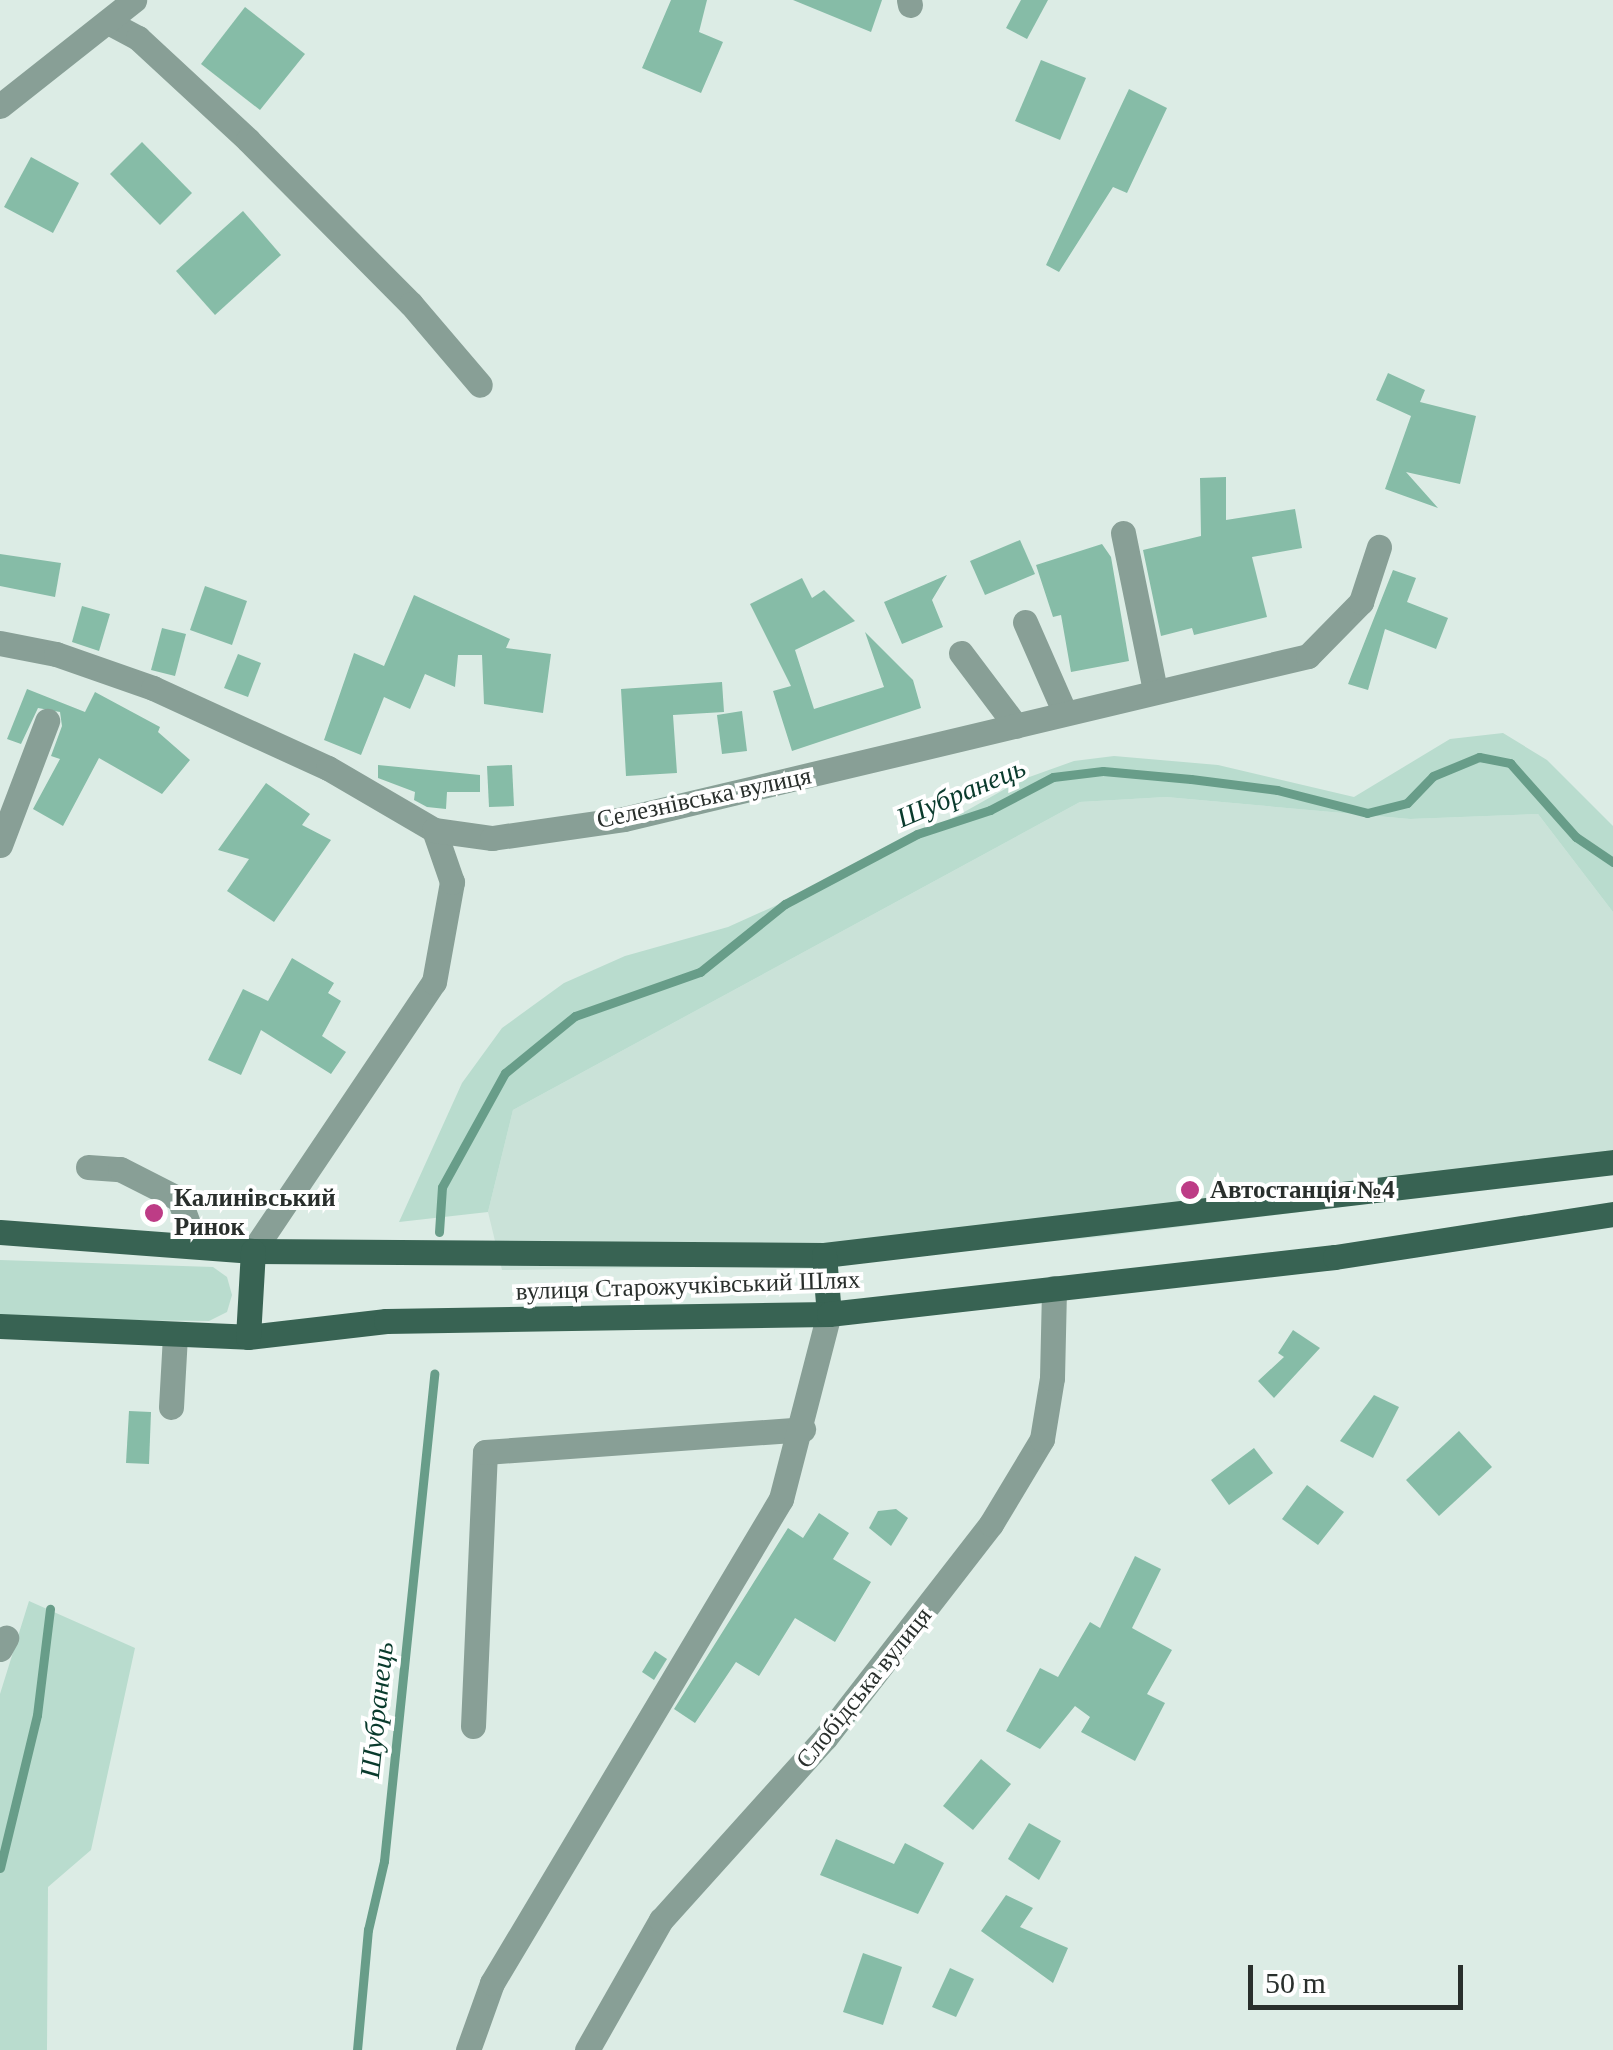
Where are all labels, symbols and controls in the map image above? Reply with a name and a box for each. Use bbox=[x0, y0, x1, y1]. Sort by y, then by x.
water label: Шубранець bbox=[891, 751, 1031, 835]
street label: Селезнівська вулиця bbox=[594, 761, 814, 835]
place label: Автостанція №4 bbox=[1210, 1175, 1395, 1205]
marker: Автостанція №4 bbox=[1179, 1179, 1201, 1201]
place label: Калинівський Ринок bbox=[174, 1184, 336, 1243]
marker: Калинівський Ринок bbox=[143, 1202, 165, 1224]
street label: вулиця Старожучківський Шлях bbox=[515, 1265, 861, 1307]
street label: Слобідська вулиця bbox=[790, 1601, 938, 1775]
water label: Шубранець bbox=[353, 1640, 401, 1780]
scale bar bbox=[1253, 1945, 1468, 2007]
text: 50 m bbox=[1265, 1966, 1326, 1999]

